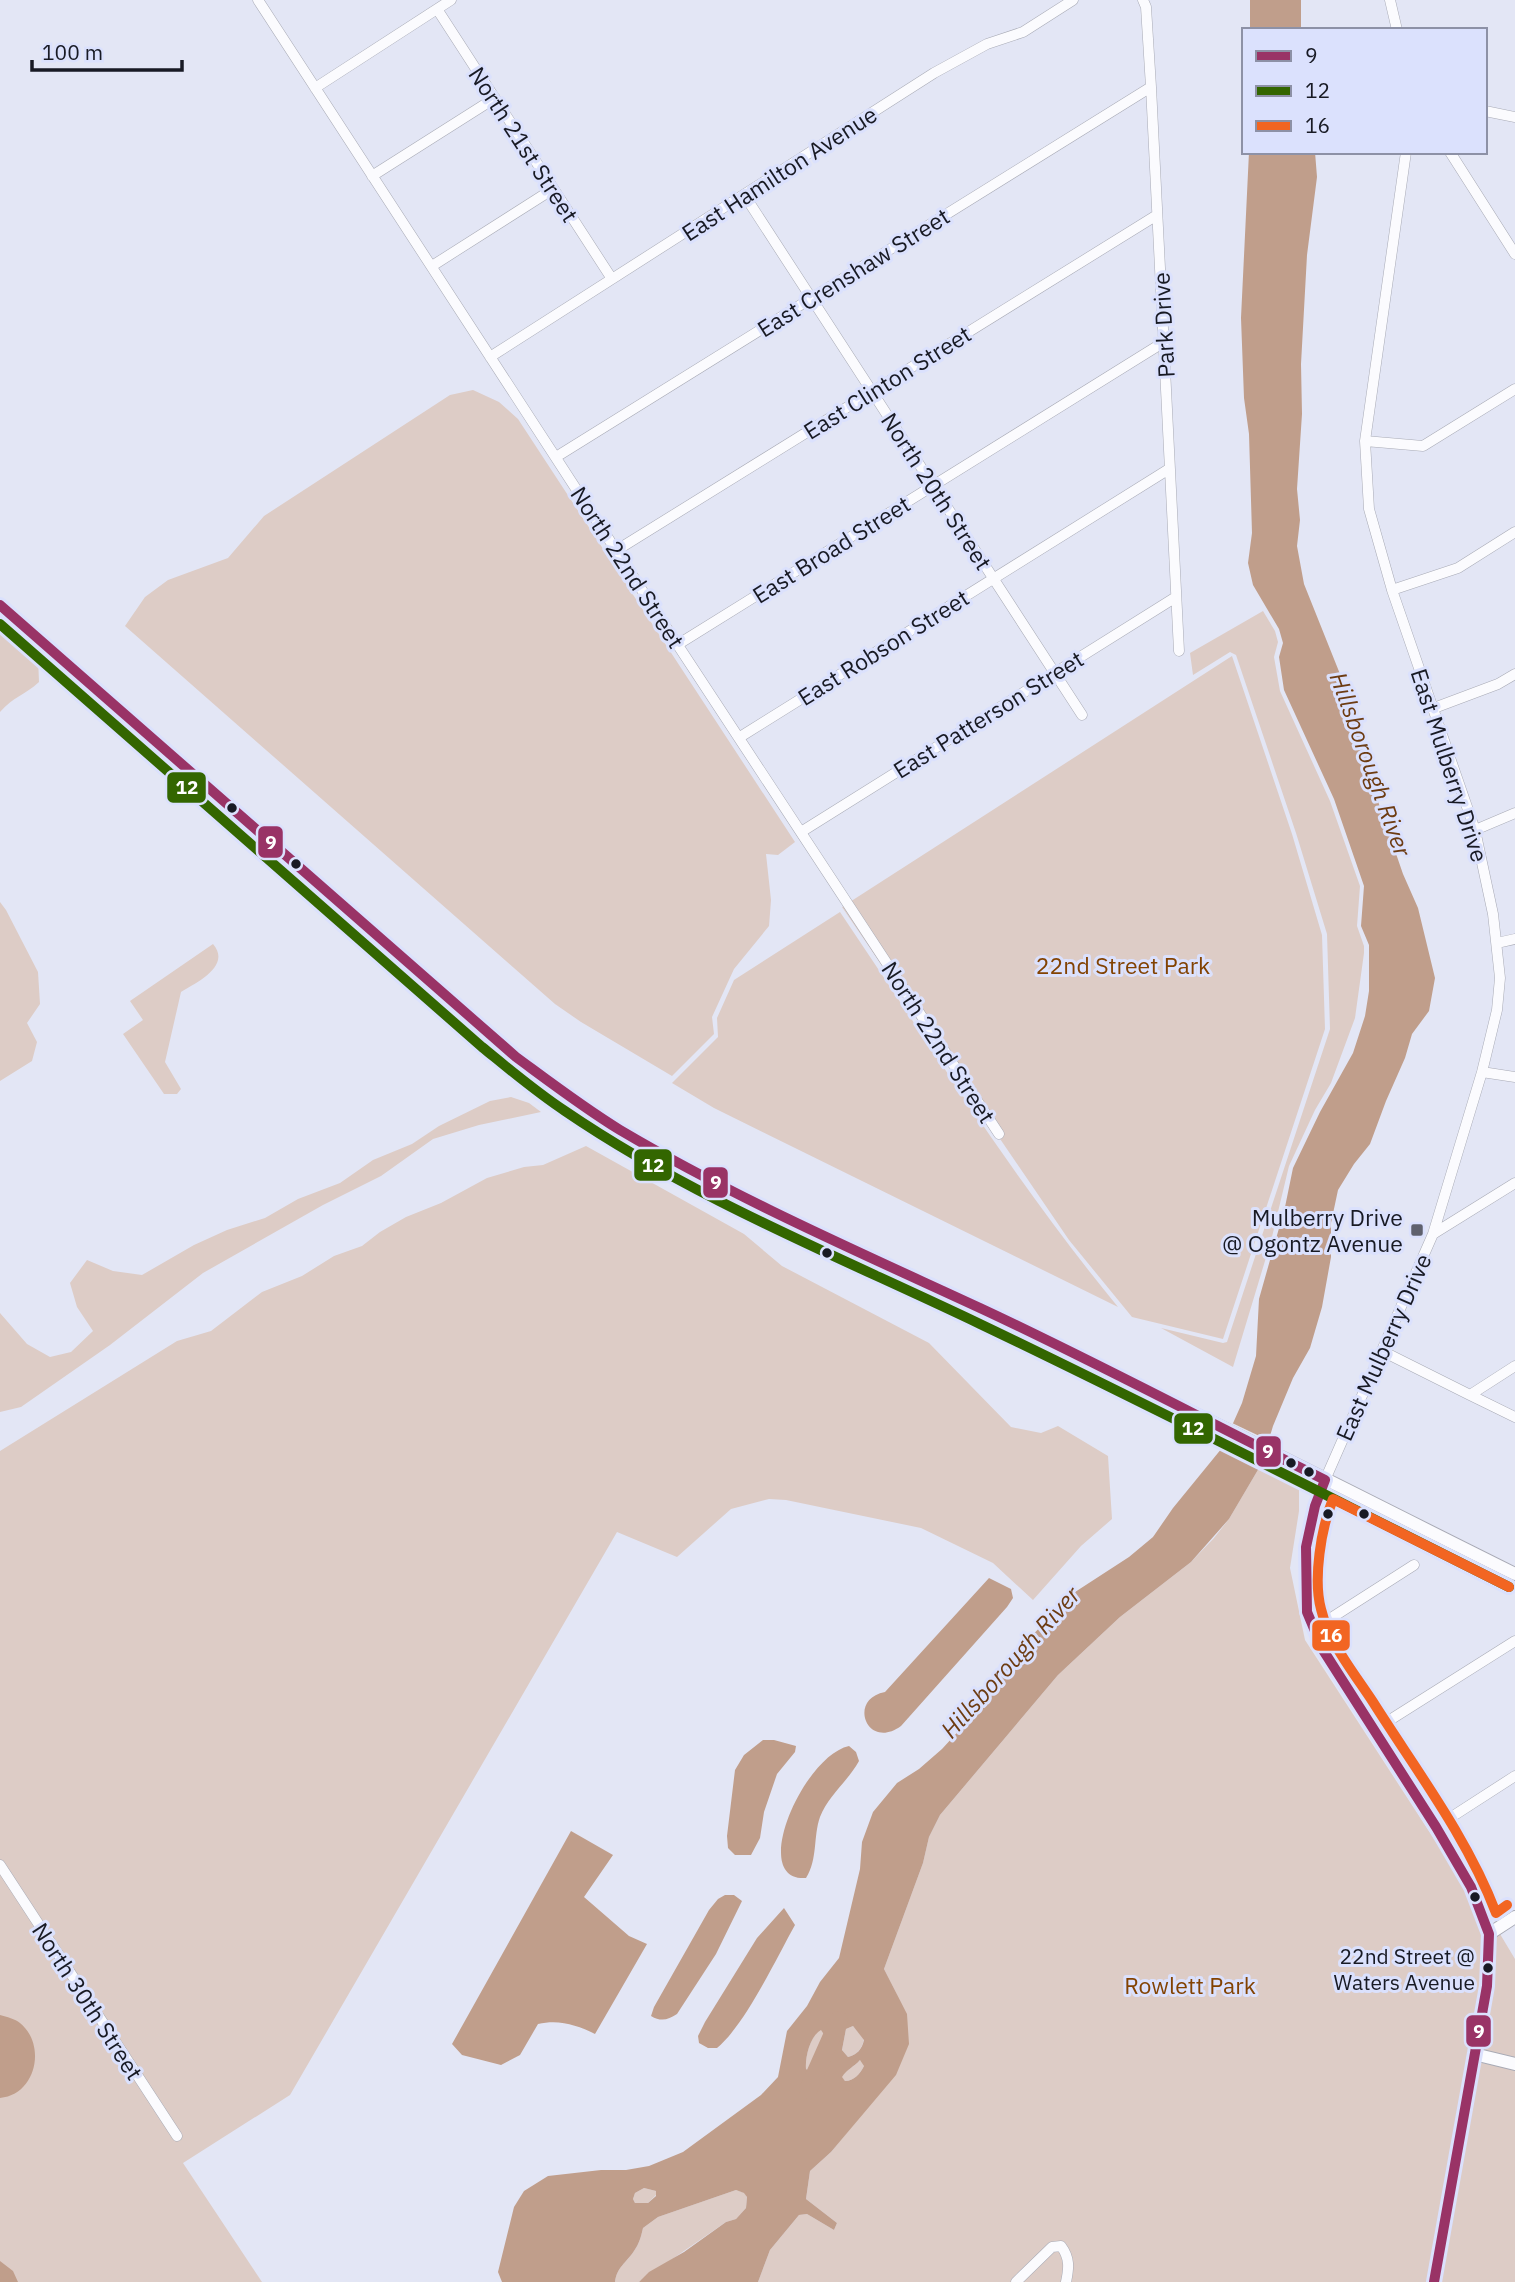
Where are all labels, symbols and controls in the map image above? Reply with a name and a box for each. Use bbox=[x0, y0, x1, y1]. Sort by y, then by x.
scale bar bbox=[32, 28, 182, 72]
legend bbox=[1242, 28, 1487, 154]
text: 100 m bbox=[42, 38, 103, 66]
text: 9 bbox=[1305, 41, 1318, 69]
street label: North 21st Street bbox=[463, 61, 585, 227]
text: 12 bbox=[1305, 76, 1330, 104]
street label: East Hamilton Avenue bbox=[676, 99, 882, 247]
text: 16 bbox=[1305, 111, 1330, 139]
street label: East Crenshaw Street bbox=[751, 201, 955, 343]
street label: Park Drive bbox=[1145, 272, 1181, 378]
street label: East Clinton Street bbox=[798, 318, 976, 446]
street label: North 20th Street bbox=[875, 407, 999, 575]
street label: North 22nd Street bbox=[565, 481, 691, 653]
street label: East Broad Street bbox=[746, 488, 916, 610]
street label: East Robson Street bbox=[792, 582, 974, 712]
street label: East Patterson Street bbox=[887, 643, 1089, 785]
street label: East Mulberry Drive bbox=[1405, 664, 1495, 866]
water label: Hillsborough River bbox=[1323, 667, 1420, 862]
line badge: 12 bbox=[166, 771, 207, 804]
text: 12 bbox=[176, 775, 198, 799]
unlabelled marker bbox=[225, 801, 239, 815]
line badge: 9 bbox=[257, 825, 284, 859]
text: 9 bbox=[265, 830, 277, 854]
unlabelled marker bbox=[289, 857, 303, 871]
park label: 22nd Street Park bbox=[1036, 950, 1210, 980]
street label: North 22nd Street bbox=[876, 956, 1002, 1128]
line badge: 12 bbox=[633, 1148, 673, 1182]
text: 12 bbox=[642, 1153, 664, 1177]
line badge: 9 bbox=[702, 1166, 729, 1199]
text: 9 bbox=[710, 1170, 722, 1194]
place label: Mulberry Drive @ Ogontz Avenue bbox=[1222, 1202, 1403, 1258]
marker: Mulberry Drive @ Ogontz Avenue bbox=[1409, 1222, 1425, 1238]
unlabelled marker bbox=[820, 1246, 834, 1260]
street label: East Mulberry Drive bbox=[1328, 1249, 1438, 1445]
line badge: 12 bbox=[1173, 1412, 1214, 1445]
text: 12 bbox=[1182, 1416, 1204, 1440]
line badge: 9 bbox=[1255, 1435, 1282, 1468]
text: 9 bbox=[1262, 1439, 1274, 1463]
unlabelled marker bbox=[1284, 1456, 1298, 1470]
unlabelled marker bbox=[1302, 1465, 1316, 1479]
unlabelled marker bbox=[1321, 1507, 1335, 1521]
unlabelled marker bbox=[1357, 1507, 1371, 1521]
water label: Hillsborough River bbox=[933, 1578, 1088, 1745]
line badge: 16 bbox=[1311, 1619, 1351, 1652]
text: 16 bbox=[1320, 1623, 1342, 1647]
unlabelled marker bbox=[1468, 1890, 1482, 1904]
street label: North 30th Street bbox=[26, 1917, 150, 2085]
place label: 22nd Street @ Waters Avenue bbox=[1333, 1942, 1475, 1996]
marker: 22nd Street @ Waters Avenue bbox=[1481, 1961, 1495, 1975]
park label: Rowlett Park bbox=[1124, 1970, 1256, 2000]
line badge: 9 bbox=[1465, 2014, 1492, 2048]
text: 9 bbox=[1473, 2019, 1485, 2043]

